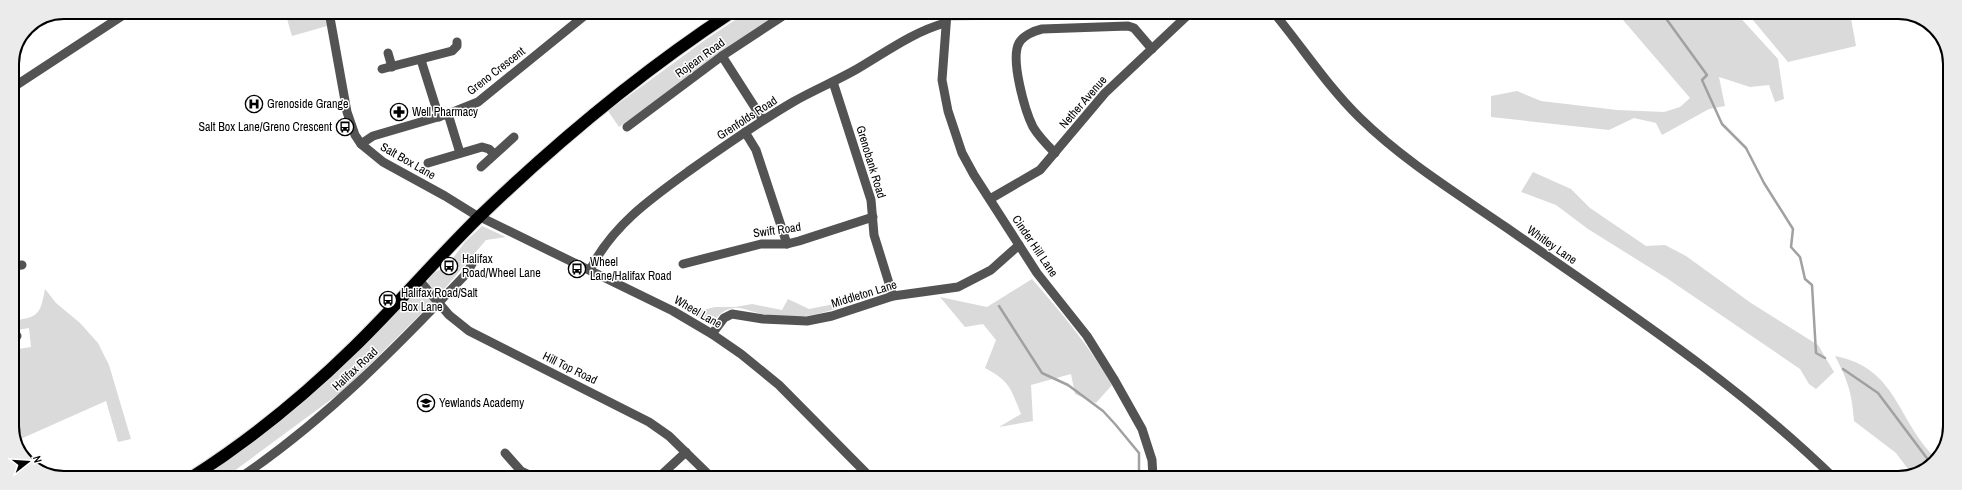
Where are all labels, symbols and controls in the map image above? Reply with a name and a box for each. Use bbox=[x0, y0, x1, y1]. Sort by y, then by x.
street label: Rojean Road bbox=[672, 35, 728, 81]
street label: Greno Crescent bbox=[464, 43, 528, 99]
street label: Nether Avenue bbox=[1056, 72, 1110, 132]
street label: Grenfolds Road bbox=[714, 93, 780, 143]
hospital icon: Grenoside Grange bbox=[244, 94, 264, 114]
place label: Grenoside Grange bbox=[267, 96, 349, 112]
pharmacy icon: Well Pharmacy bbox=[389, 102, 409, 122]
place label: Well Pharmacy bbox=[412, 104, 478, 120]
bus stop icon: Salt Box Lane/Greno Crescent bbox=[335, 117, 355, 137]
place label: Salt Box Lane/Greno Crescent bbox=[199, 119, 332, 135]
street label: Grenobank Road bbox=[852, 124, 890, 200]
street label: Salt Box Lane bbox=[377, 139, 439, 183]
street label: Cinder Hill Lane bbox=[1008, 212, 1062, 280]
street label: Swift Road bbox=[752, 219, 802, 241]
street label: Whitley Lane bbox=[1524, 222, 1580, 268]
place label: Halifax Road/Wheel Lane bbox=[462, 251, 541, 281]
place label: Wheel Lane/Halifax Road bbox=[590, 254, 672, 284]
bus stop icon: Halifax Road/Wheel Lane bbox=[439, 256, 459, 276]
bus stop icon: Wheel Lane/Halifax Road bbox=[567, 259, 587, 279]
street label: Middleton Lane bbox=[829, 276, 899, 312]
place label: Halifax Road/Salt Box Lane bbox=[401, 285, 478, 315]
bus stop icon: Halifax Road/Salt Box Lane bbox=[378, 290, 398, 310]
street label: Wheel Lane bbox=[671, 292, 725, 332]
street label: Halifax Road bbox=[329, 344, 381, 394]
street label: Hill Top Road bbox=[540, 348, 600, 388]
school or university icon: Yewlands Academy bbox=[416, 393, 436, 413]
place label: Yewlands Academy bbox=[439, 395, 524, 411]
north arrow bbox=[8, 442, 48, 482]
text: N bbox=[30, 454, 45, 464]

